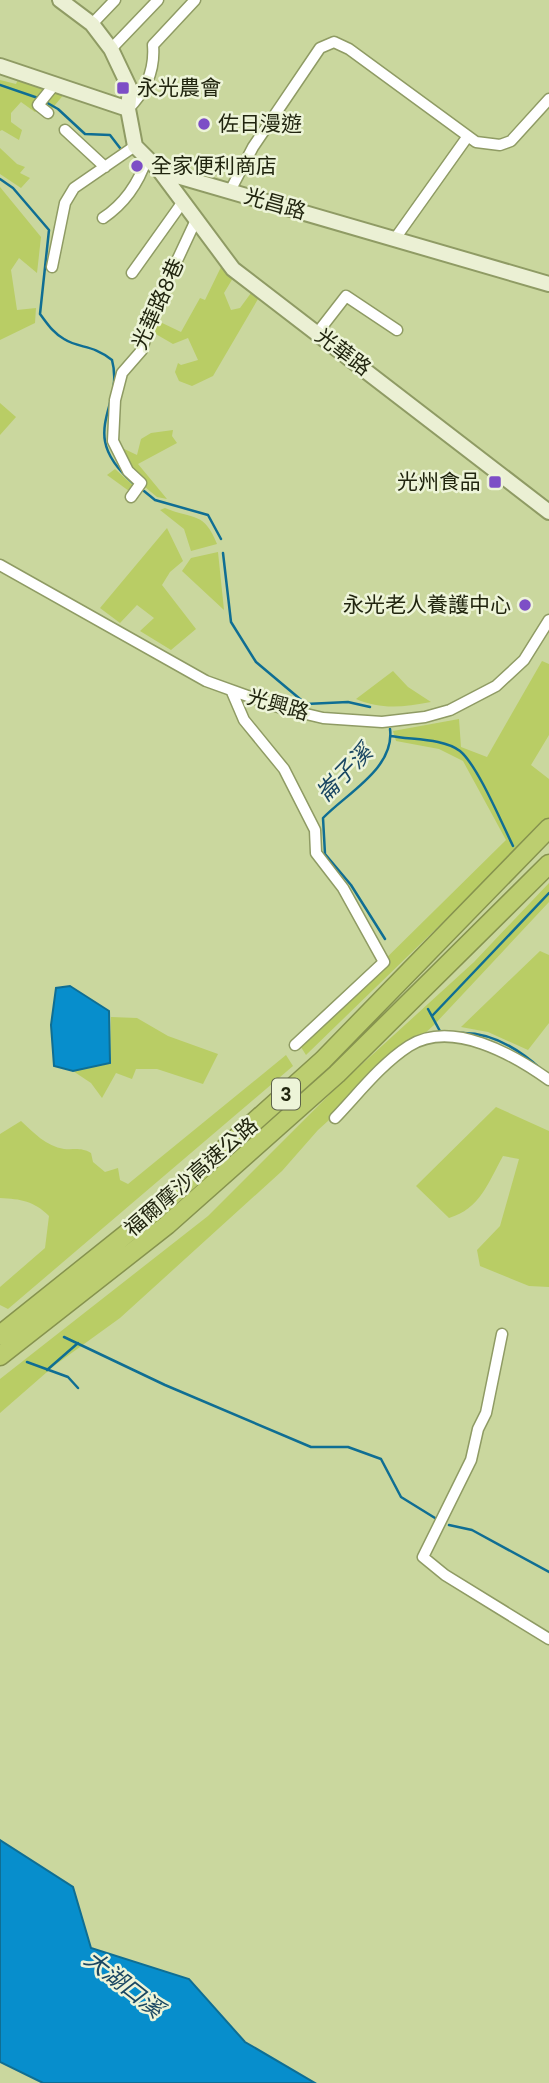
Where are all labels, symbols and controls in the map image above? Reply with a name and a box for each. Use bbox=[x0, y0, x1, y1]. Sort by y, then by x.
place label: 永光農會 bbox=[137, 74, 221, 102]
marker: 永光農會 bbox=[115, 80, 131, 96]
place label: 佐日漫遊 bbox=[218, 110, 302, 138]
marker: 佐日漫遊 bbox=[196, 116, 212, 132]
place label: 全家便利商店 bbox=[151, 152, 277, 180]
marker: 全家便利商店 bbox=[129, 158, 145, 174]
street label: 光昌路 bbox=[241, 182, 309, 226]
street label: 光華路8巷 bbox=[126, 254, 190, 354]
street label: 光華路 bbox=[309, 322, 377, 382]
place label: 光州食品 bbox=[397, 468, 481, 496]
marker: 光州食品 bbox=[487, 474, 503, 490]
place label: 永光老人養護中心 bbox=[343, 591, 511, 619]
marker: 永光老人養護中心 bbox=[517, 597, 533, 613]
street label: 光興路 bbox=[244, 683, 312, 727]
water label: 崙子溪 bbox=[309, 736, 381, 808]
road number: 3 bbox=[272, 1078, 300, 1110]
street label: 福爾摩沙高速公路 bbox=[118, 1111, 264, 1243]
water label: 大湖口溪 bbox=[79, 1944, 172, 2026]

